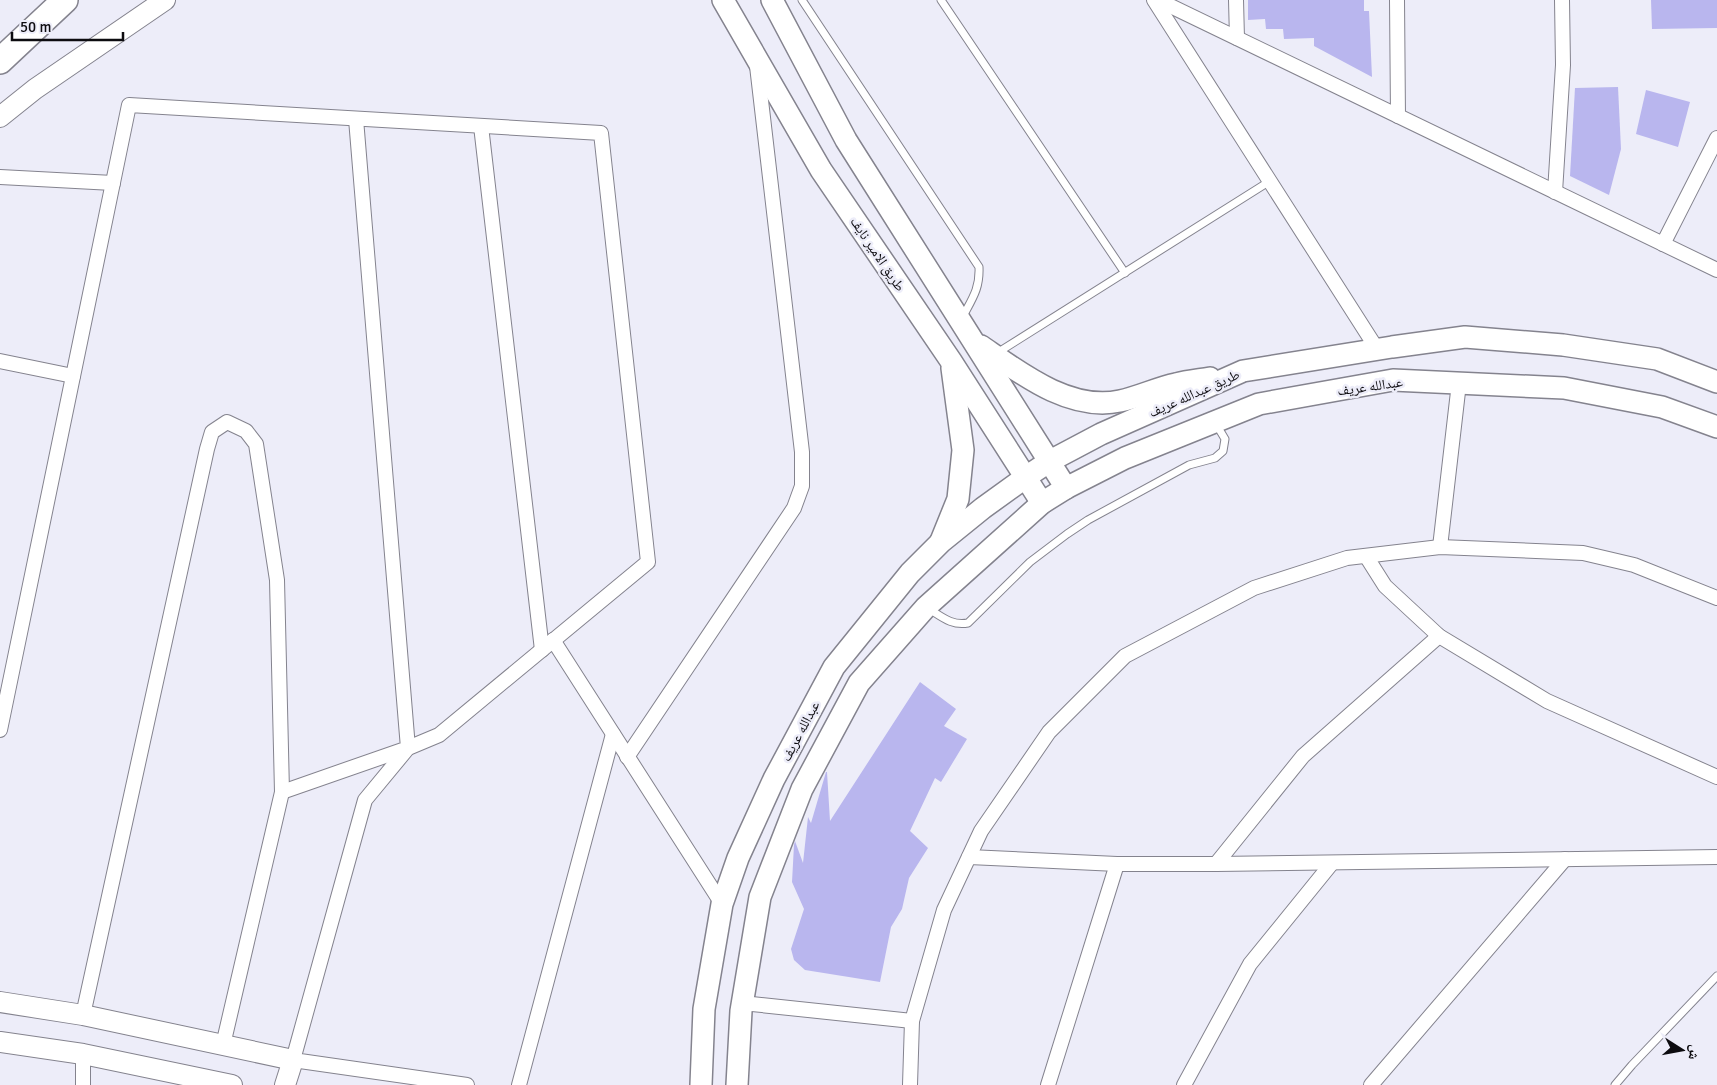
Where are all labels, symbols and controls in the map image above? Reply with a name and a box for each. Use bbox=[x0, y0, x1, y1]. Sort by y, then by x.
scale bar bbox=[12, 10, 124, 42]
text: 50 m bbox=[20, 18, 51, 36]
street label: طريق الامير نايف bbox=[846, 214, 909, 295]
street label: طريق عبدالله عريف bbox=[1146, 366, 1243, 422]
street label: عبدالله عريف bbox=[1336, 373, 1404, 399]
street label: عبدالله عريف bbox=[777, 698, 823, 764]
north arrow bbox=[1657, 1025, 1707, 1075]
text: ش bbox=[1684, 1043, 1704, 1061]

